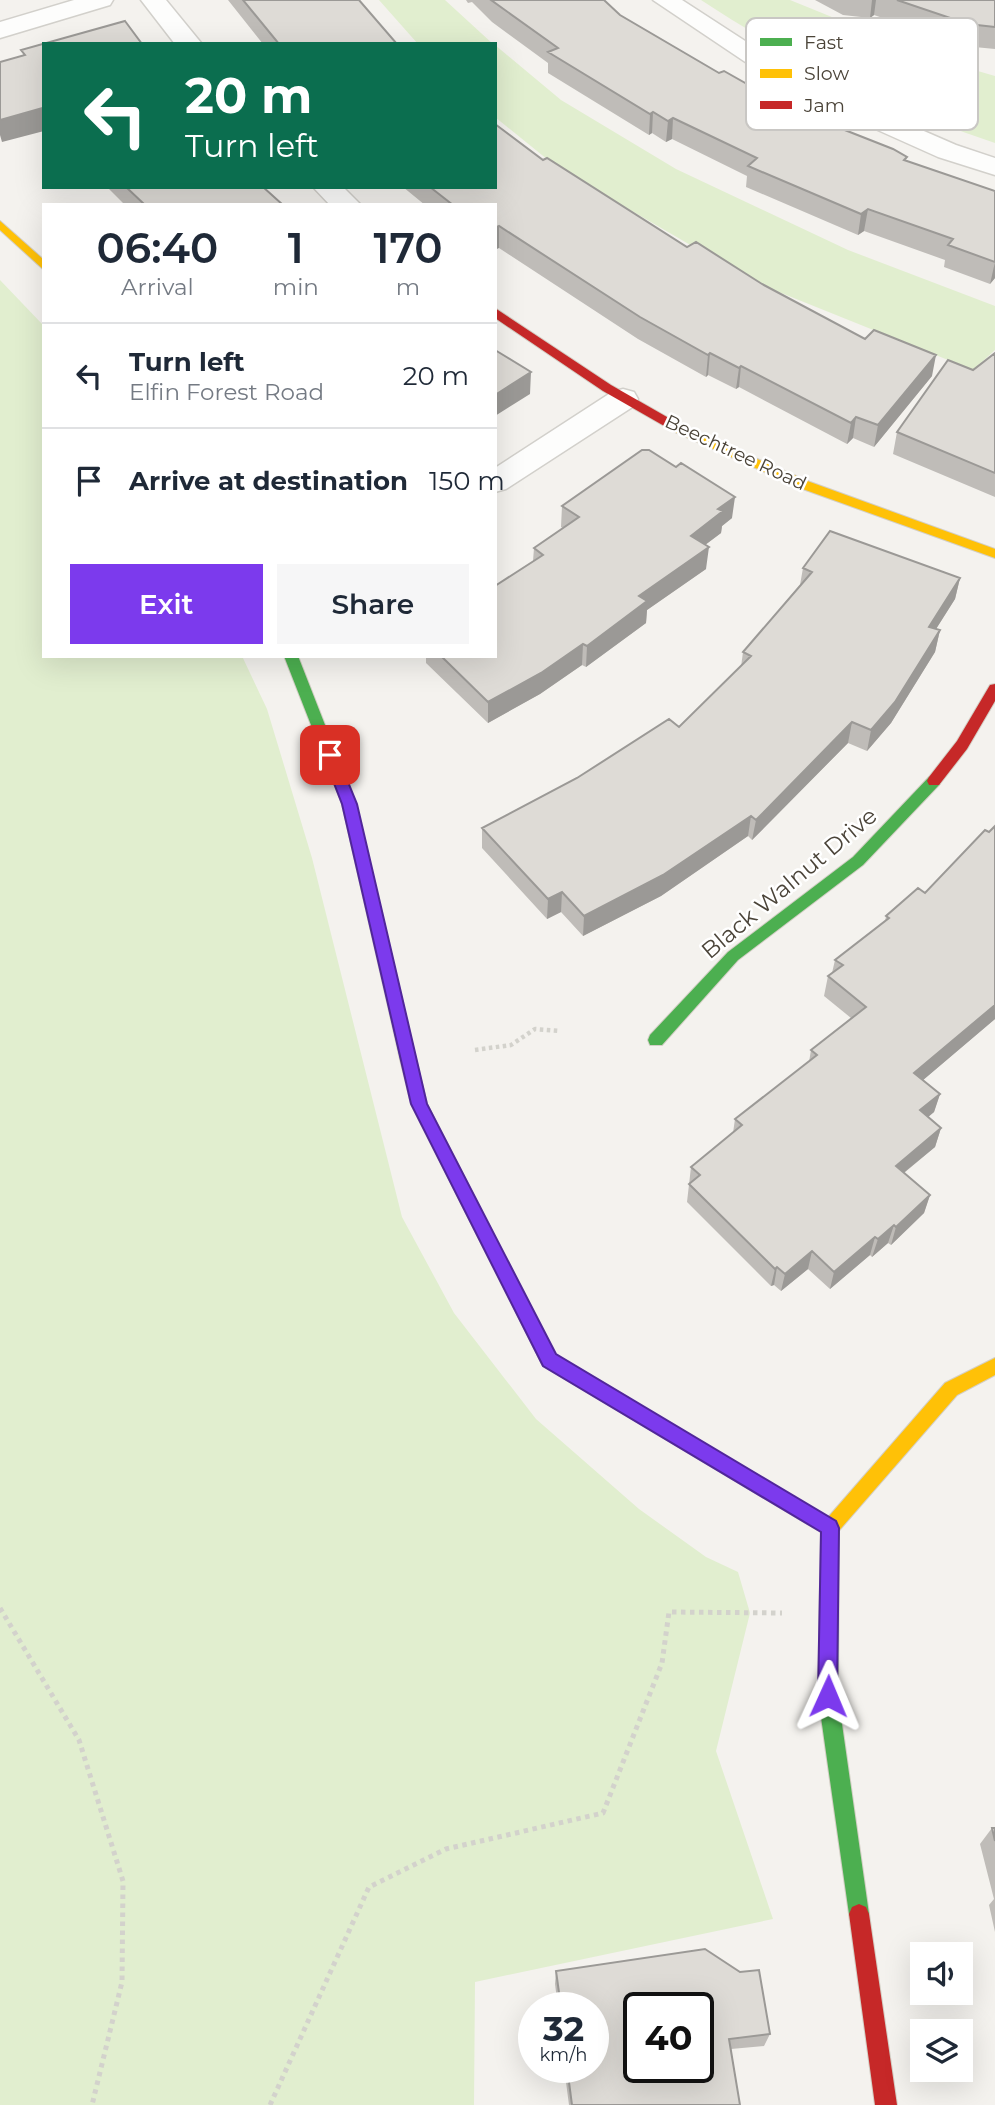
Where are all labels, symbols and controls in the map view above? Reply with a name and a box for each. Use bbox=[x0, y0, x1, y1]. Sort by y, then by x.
legend bbox=[746, 18, 978, 130]
text: Fast bbox=[804, 31, 844, 54]
text: Slow bbox=[804, 62, 849, 85]
text: 20 m bbox=[185, 66, 312, 125]
icon: left bbox=[70, 70, 161, 161]
text: Jam bbox=[803, 94, 845, 117]
text: Turn left bbox=[185, 126, 319, 165]
text: 06:40 bbox=[97, 222, 218, 274]
text: 1 bbox=[288, 222, 304, 274]
text: 170 bbox=[373, 222, 442, 274]
text: Arrival bbox=[121, 273, 194, 301]
text: min bbox=[273, 273, 319, 301]
text: m bbox=[396, 273, 420, 301]
text: Turn left bbox=[129, 346, 245, 378]
icon: left bbox=[70, 357, 108, 395]
text: 20 m bbox=[403, 360, 469, 392]
text: Elfin Forest Road bbox=[129, 378, 324, 406]
street label: Beechtree Road bbox=[661, 410, 810, 495]
icon: arrive bbox=[70, 462, 108, 500]
text: Arrive at destination bbox=[129, 465, 408, 497]
text: 150 m bbox=[429, 465, 505, 497]
button: Exit bbox=[70, 564, 263, 644]
button: Share bbox=[277, 564, 469, 644]
pin bbox=[300, 725, 360, 785]
icon: arrive bbox=[311, 736, 349, 774]
street label: Black Walnut Drive bbox=[696, 801, 882, 965]
position arrow bbox=[791, 1659, 865, 1733]
map controls bbox=[910, 1942, 973, 2082]
button: sound bbox=[910, 1942, 973, 2005]
speed limit sign: 40 bbox=[623, 1992, 714, 2083]
text: 32 bbox=[543, 2007, 584, 2050]
button: layers bbox=[910, 2019, 973, 2082]
text: km/h bbox=[539, 2044, 588, 2066]

